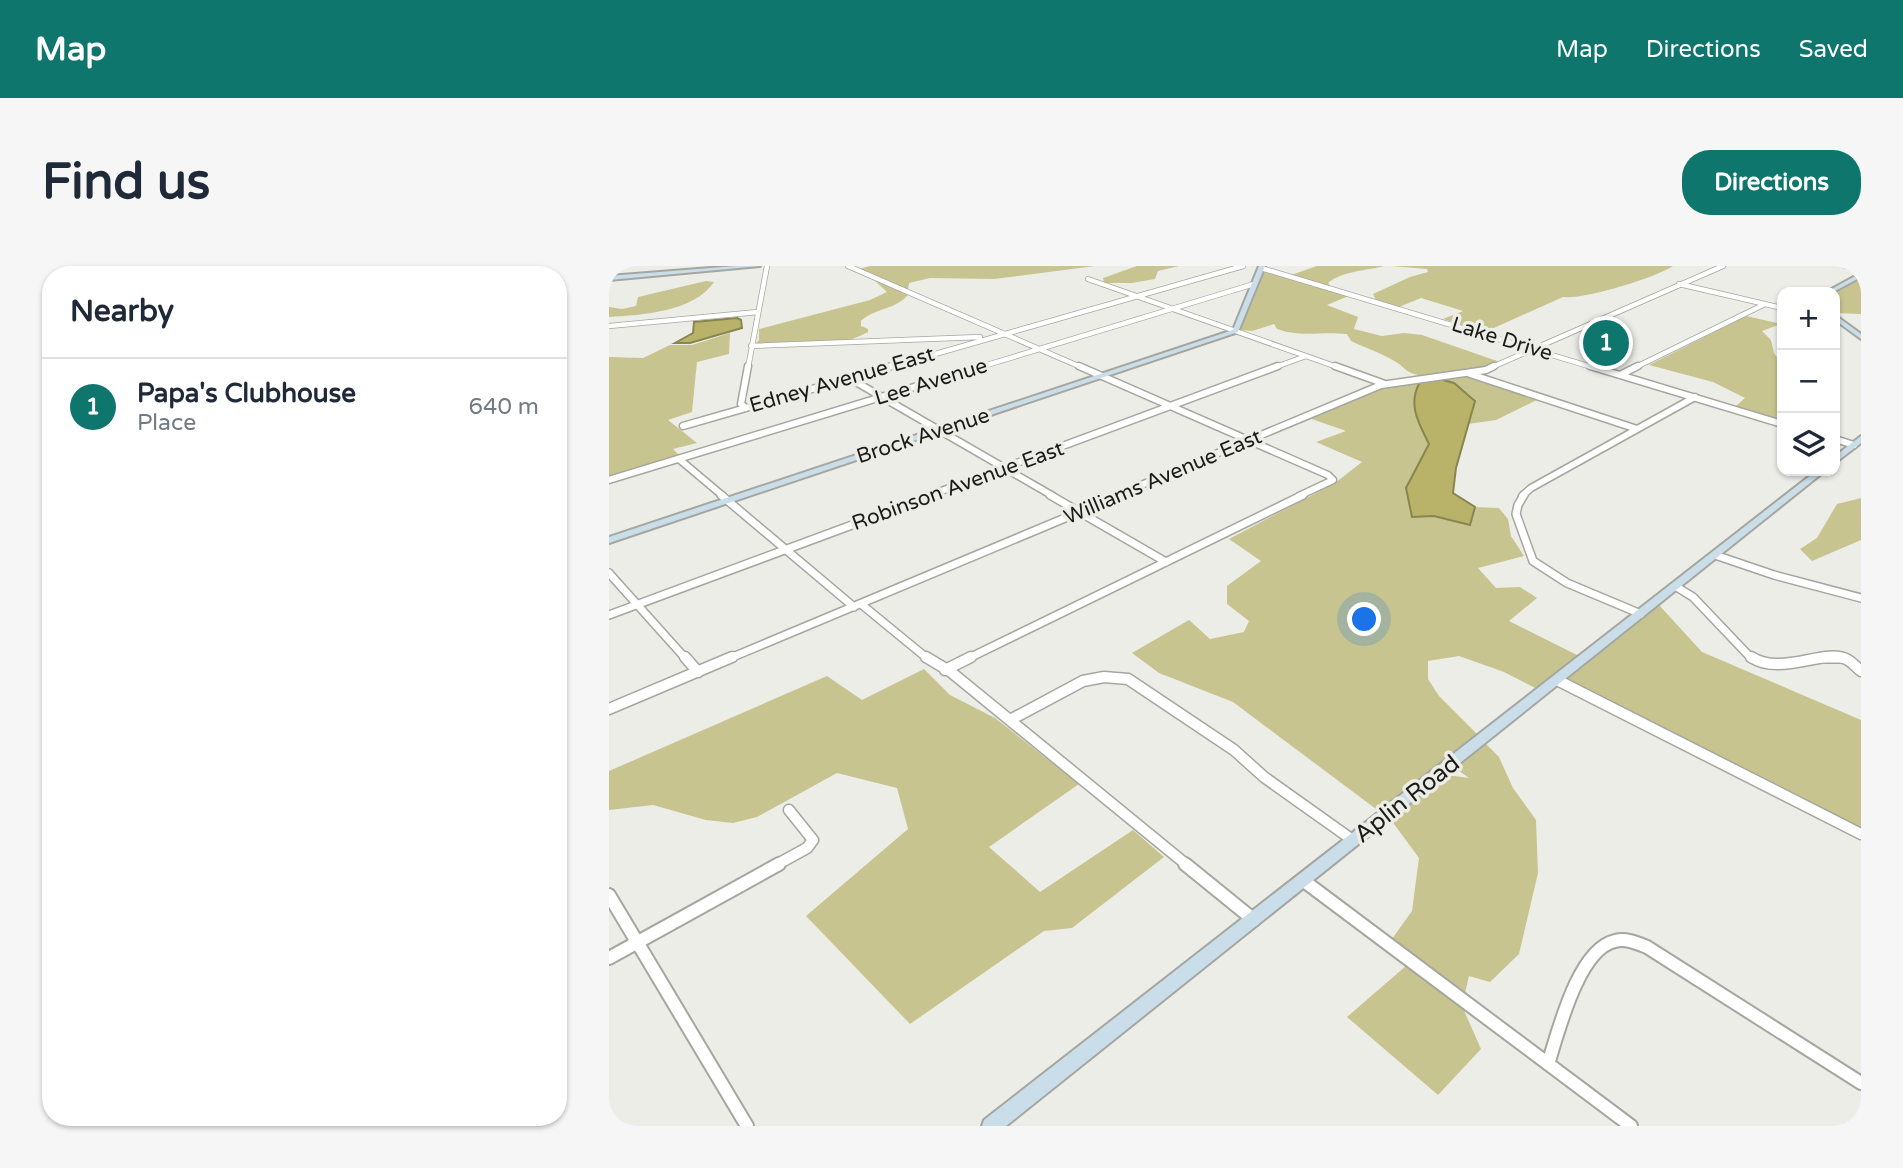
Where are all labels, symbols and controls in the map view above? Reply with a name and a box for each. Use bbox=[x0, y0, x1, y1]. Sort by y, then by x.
text: Map bbox=[35, 30, 106, 69]
text: Map bbox=[1556, 35, 1608, 64]
text: Directions bbox=[1646, 35, 1761, 64]
text: Saved bbox=[1799, 35, 1868, 64]
button: Directions bbox=[1682, 150, 1861, 215]
text: Find us bbox=[42, 153, 210, 212]
map controls bbox=[1777, 287, 1840, 476]
button: + bbox=[1777, 287, 1840, 350]
text: Nearby bbox=[70, 293, 174, 330]
street label: Lake Drive bbox=[1449, 312, 1556, 366]
pin: 1 bbox=[1583, 317, 1629, 369]
street label: Edney Avenue East bbox=[747, 342, 937, 418]
button: − bbox=[1777, 350, 1840, 413]
street label: Lee Avenue bbox=[872, 353, 990, 411]
text: Papa's Clubhouse bbox=[137, 378, 356, 409]
text: 1 bbox=[86, 393, 100, 421]
text: 640 m bbox=[469, 393, 539, 421]
street label: Brock Avenue bbox=[853, 403, 993, 469]
text: Place bbox=[137, 409, 196, 437]
button: layers bbox=[1777, 413, 1840, 476]
street label: Williams Avenue East bbox=[1060, 424, 1266, 530]
street label: Robinson Avenue East bbox=[849, 436, 1067, 536]
your location bbox=[1347, 602, 1381, 636]
street label: Aplin Road bbox=[1348, 749, 1466, 849]

